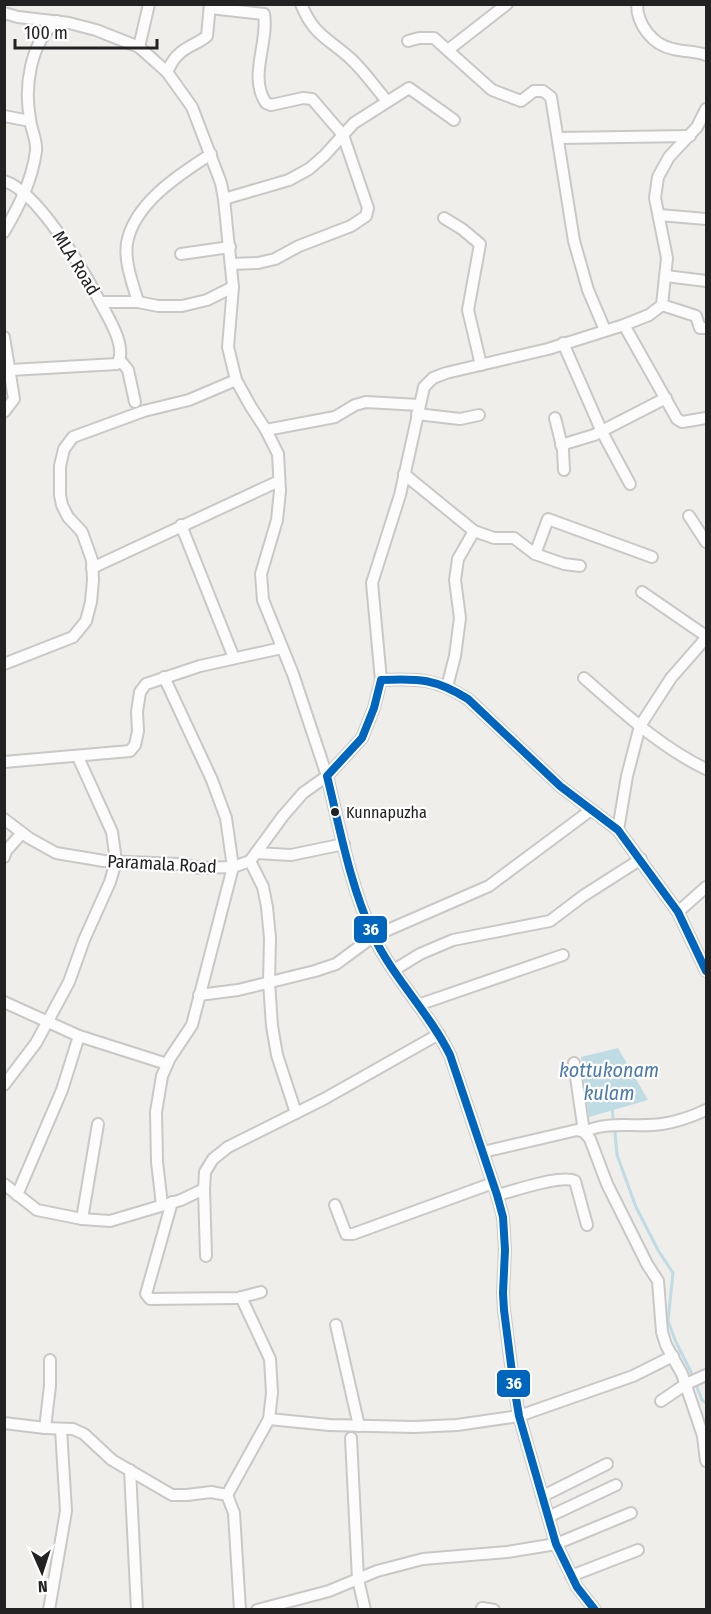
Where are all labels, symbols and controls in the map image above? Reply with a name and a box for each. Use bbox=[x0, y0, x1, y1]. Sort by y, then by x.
scale bar bbox=[15, 12, 158, 50]
text: 100 m bbox=[24, 22, 68, 44]
street label: MLA Road bbox=[48, 227, 104, 299]
place label: Kunnapuzha bbox=[346, 803, 427, 822]
marker: Kunnapuzha bbox=[329, 806, 341, 818]
street label: Paramala Road bbox=[107, 850, 217, 878]
line badge: 36 bbox=[353, 915, 388, 944]
text: 36 bbox=[362, 920, 379, 939]
water label: kottukonam kulam bbox=[559, 1058, 659, 1105]
line badge: 36 bbox=[496, 1369, 531, 1398]
text: 36 bbox=[505, 1374, 522, 1393]
north arrow bbox=[12, 1542, 72, 1602]
text: N bbox=[37, 1577, 48, 1596]

